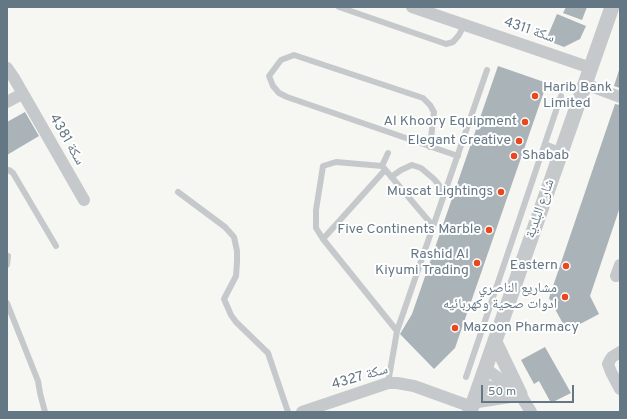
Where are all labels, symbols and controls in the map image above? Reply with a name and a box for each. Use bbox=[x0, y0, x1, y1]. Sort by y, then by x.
street label: سكة 4311 bbox=[501, 14, 557, 48]
place label: Harib Bank Limited bbox=[543, 80, 612, 112]
marker: Harib Bank Limited bbox=[530, 91, 540, 101]
street label: سكة 4381 bbox=[45, 111, 87, 169]
place label: Al Khoory Equipment bbox=[383, 114, 517, 130]
marker: Al Khoory Equipment bbox=[520, 117, 530, 127]
place label: Elegant Creative bbox=[407, 133, 511, 149]
marker: Elegant Creative bbox=[514, 136, 524, 146]
place label: Shabab bbox=[522, 148, 569, 164]
marker: Shabab bbox=[509, 151, 519, 161]
street label: شارع البلدية bbox=[523, 177, 559, 241]
place label: Muscat Lightings bbox=[387, 184, 493, 200]
marker: Muscat Lightings bbox=[496, 187, 506, 197]
place label: Five Continents Marble bbox=[337, 222, 481, 238]
marker: Five Continents Marble bbox=[484, 225, 494, 235]
place label: Rashid Al Kiyumi Trading bbox=[375, 247, 469, 280]
marker: Rashid Al Kiyumi Trading bbox=[472, 258, 482, 268]
place label: Eastern bbox=[510, 258, 558, 274]
marker: Eastern bbox=[561, 261, 571, 271]
place label: مشاريع الناصري ادوات صحية وكهربائيه bbox=[443, 281, 557, 314]
marker: مشاريع الناصري ادوات صحية وكهربائيه bbox=[560, 292, 570, 302]
place label: Mazoon Pharmacy bbox=[463, 320, 579, 336]
marker: Mazoon Pharmacy bbox=[450, 323, 460, 333]
street label: سكة 4327 bbox=[330, 362, 390, 394]
scale bar bbox=[483, 377, 576, 403]
text: 50 m bbox=[488, 384, 516, 400]

